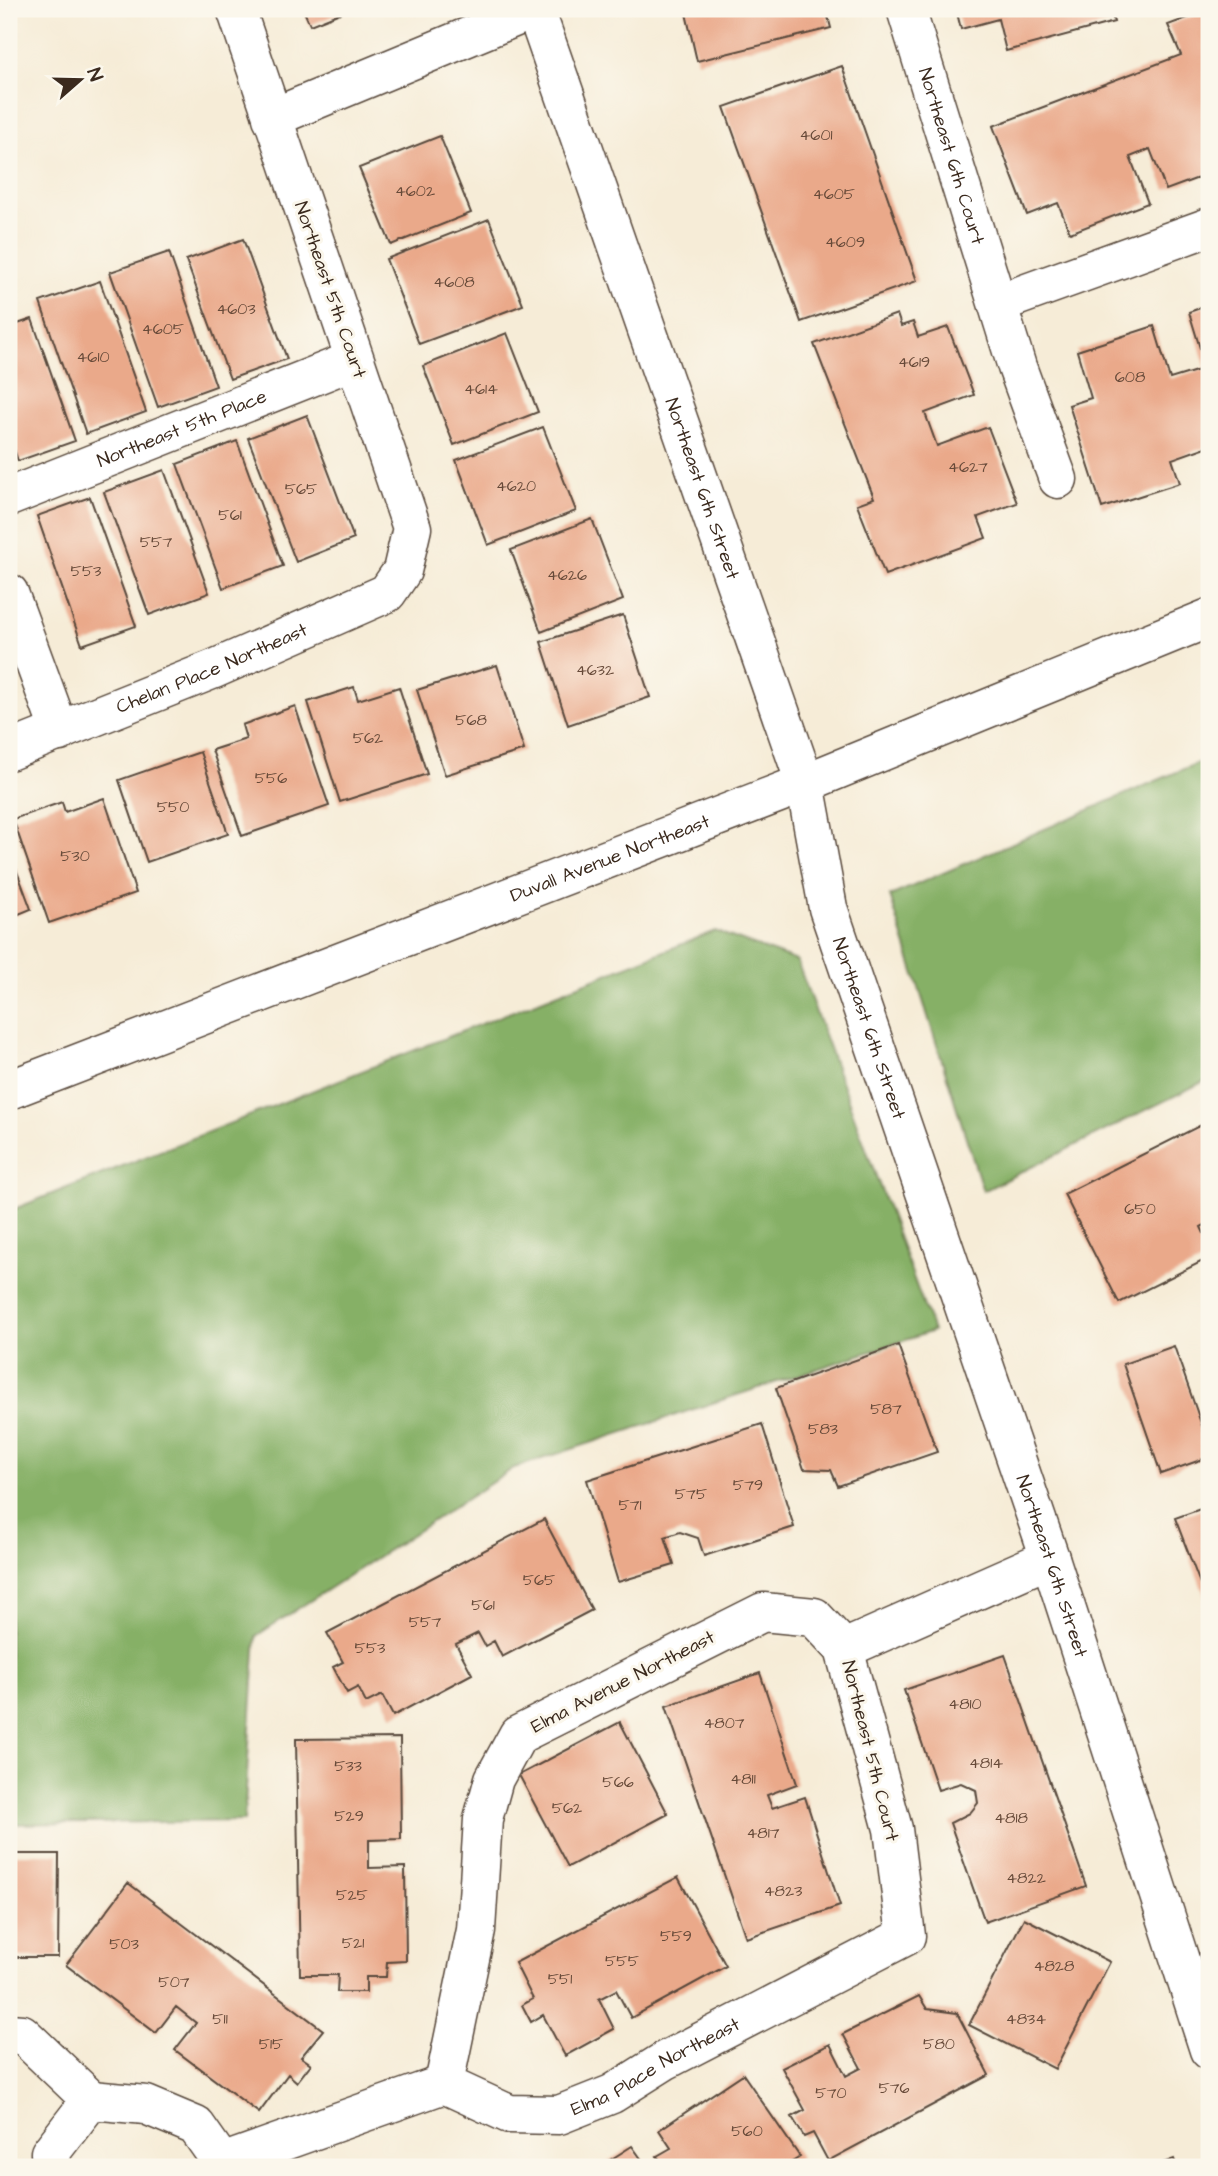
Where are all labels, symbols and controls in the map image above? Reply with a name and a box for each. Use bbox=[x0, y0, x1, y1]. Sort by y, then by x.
north arrow bbox=[46, 46, 116, 116]
text: N bbox=[80, 64, 109, 85]
street label: Northeast 6th Court bbox=[912, 64, 992, 248]
house number: 4601 bbox=[799, 124, 833, 146]
house number: 4602 bbox=[395, 180, 435, 202]
house number: 4605 bbox=[813, 183, 856, 205]
street label: Northeast 5th Court bbox=[287, 198, 373, 382]
house number: 4609 bbox=[825, 231, 865, 253]
house number: 4608 bbox=[433, 271, 475, 293]
house number: 4603 bbox=[216, 298, 256, 320]
house number: 4605 bbox=[142, 318, 185, 340]
house number: 4610 bbox=[76, 346, 110, 368]
house number: 4619 bbox=[898, 351, 930, 373]
house number: 608 bbox=[1115, 366, 1145, 388]
house number: 4614 bbox=[464, 378, 498, 400]
street label: Northeast 5th Place bbox=[93, 383, 271, 474]
street label: Northeast 6th Street bbox=[658, 394, 747, 583]
house number: 4627 bbox=[948, 456, 988, 478]
house number: 4620 bbox=[496, 475, 536, 497]
house number: 565 bbox=[285, 478, 318, 500]
house number: 561 bbox=[218, 504, 242, 526]
house number: 557 bbox=[140, 531, 172, 553]
house number: 553 bbox=[71, 560, 101, 582]
house number: 4626 bbox=[547, 564, 587, 586]
street label: Chelan Place Northeast bbox=[112, 616, 312, 720]
house number: 4632 bbox=[576, 659, 614, 681]
house number: 568 bbox=[455, 709, 487, 731]
house number: 562 bbox=[353, 727, 383, 749]
house number: 556 bbox=[255, 767, 287, 789]
house number: 550 bbox=[157, 796, 189, 818]
street label: Duvall Avenue Northeast bbox=[506, 807, 714, 909]
house number: 530 bbox=[60, 845, 90, 867]
street label: Northeast 6th Street bbox=[826, 934, 913, 1123]
house number: 650 bbox=[1124, 1198, 1156, 1220]
house number: 587 bbox=[870, 1398, 902, 1420]
house number: 583 bbox=[808, 1418, 838, 1440]
street label: Northeast 6th Street bbox=[1009, 1471, 1095, 1661]
house number: 579 bbox=[733, 1474, 763, 1496]
house number: 575 bbox=[675, 1483, 708, 1505]
house number: 571 bbox=[618, 1494, 642, 1516]
house number: 565 bbox=[523, 1569, 556, 1591]
house number: 561 bbox=[471, 1594, 495, 1616]
house number: 557 bbox=[409, 1611, 441, 1633]
street label: Elma Avenue Northeast bbox=[526, 1624, 720, 1740]
house number: 553 bbox=[355, 1637, 385, 1659]
street label: Northeast 5th Court bbox=[835, 1658, 906, 1844]
house number: 4810 bbox=[948, 1693, 982, 1715]
house number: 4807 bbox=[703, 1712, 745, 1734]
house number: 4814 bbox=[969, 1752, 1003, 1774]
house number: 533 bbox=[334, 1755, 362, 1777]
house number: 4811 bbox=[730, 1768, 756, 1790]
house number: 566 bbox=[602, 1771, 634, 1793]
house number: 562 bbox=[552, 1797, 582, 1819]
house number: 529 bbox=[334, 1805, 364, 1827]
house number: 4818 bbox=[994, 1807, 1028, 1829]
house number: 4817 bbox=[746, 1822, 780, 1844]
house number: 4822 bbox=[1006, 1867, 1046, 1889]
house number: 4823 bbox=[764, 1880, 802, 1902]
house number: 525 bbox=[336, 1884, 369, 1906]
house number: 559 bbox=[660, 1925, 692, 1947]
house number: 521 bbox=[342, 1932, 364, 1954]
house number: 503 bbox=[109, 1933, 139, 1955]
house number: 555 bbox=[605, 1950, 640, 1972]
house number: 4828 bbox=[1034, 1955, 1074, 1977]
house number: 551 bbox=[548, 1968, 572, 1990]
house number: 507 bbox=[158, 1971, 190, 1993]
house number: 511 bbox=[212, 2008, 228, 2030]
house number: 4834 bbox=[1006, 2008, 1046, 2030]
street label: Elma Place Northeast bbox=[567, 2010, 745, 2122]
house number: 515 bbox=[259, 2033, 284, 2055]
house number: 580 bbox=[923, 2033, 955, 2055]
house number: 576 bbox=[878, 2077, 910, 2099]
house number: 570 bbox=[815, 2082, 847, 2104]
house number: 560 bbox=[731, 2120, 763, 2142]

